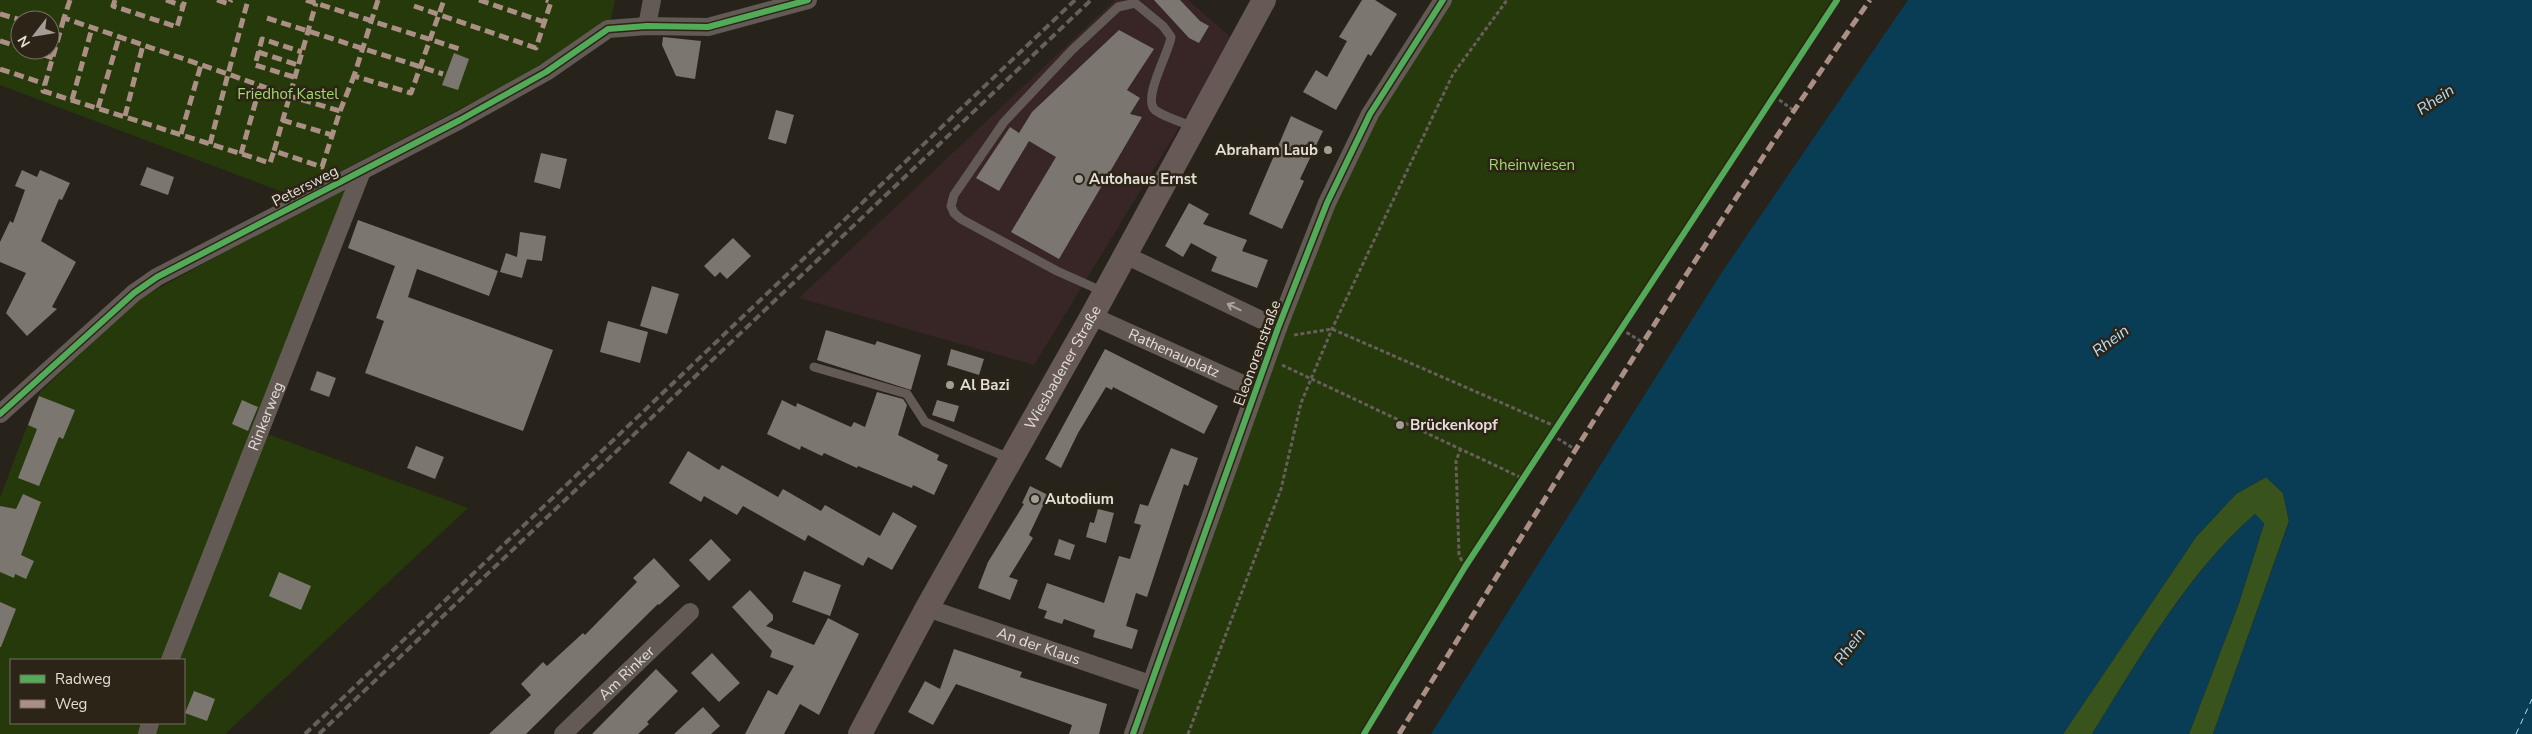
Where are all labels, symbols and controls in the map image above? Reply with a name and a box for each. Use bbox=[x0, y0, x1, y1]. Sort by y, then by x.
north arrow bbox=[10, 10, 60, 60]
text: N bbox=[13, 32, 35, 51]
water label: Rhein bbox=[2412, 79, 2459, 120]
park label: Friedhof Kastel bbox=[237, 84, 339, 104]
place label: Abraham Laub bbox=[1215, 140, 1318, 160]
marker: Abraham Laub bbox=[1322, 144, 1334, 156]
park label: Rheinwiesen bbox=[1489, 155, 1575, 175]
street label: Petersweg bbox=[268, 161, 342, 211]
place label: Autohaus Ernst bbox=[1089, 169, 1197, 189]
marker: Autohaus Ernst bbox=[1073, 173, 1085, 185]
street label: Eleonorenstraße bbox=[1229, 297, 1285, 409]
street label: Wiesbadener Straße bbox=[1020, 302, 1106, 433]
one-way arrow bbox=[1227, 302, 1242, 312]
water label: Rhein bbox=[2088, 320, 2134, 362]
street label: Rathenauplatz bbox=[1125, 324, 1223, 382]
place label: Al Bazi bbox=[960, 375, 1009, 395]
street label: Rinkerweg bbox=[243, 379, 288, 454]
marker: Al Bazi bbox=[944, 379, 956, 391]
place label: Brückenkopf bbox=[1410, 415, 1498, 435]
marker: Brückenkopf bbox=[1394, 419, 1406, 431]
place label: Autodium bbox=[1045, 489, 1114, 509]
marker: Autodium bbox=[1029, 493, 1041, 505]
street label: An der Klaus bbox=[994, 623, 1083, 670]
water label: Rhein bbox=[1829, 623, 1871, 670]
street label: Am Rinker bbox=[594, 641, 659, 705]
legend bbox=[10, 659, 185, 724]
text: Radweg bbox=[55, 669, 111, 689]
text: Weg bbox=[55, 694, 87, 714]

